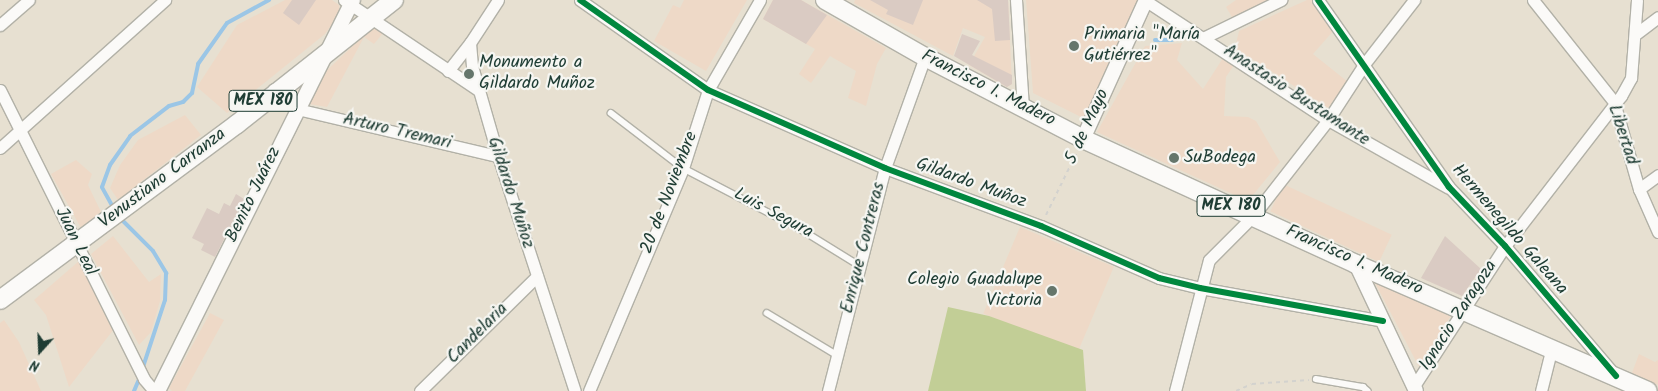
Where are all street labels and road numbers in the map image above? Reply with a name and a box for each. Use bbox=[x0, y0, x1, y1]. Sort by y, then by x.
street label: Anastasio Bustamante bbox=[1219, 41, 1373, 151]
street label: Francisco I. Madero bbox=[917, 46, 1059, 132]
street label: 5 de Mayo bbox=[1061, 86, 1115, 168]
road number: MEX 180 bbox=[228, 88, 298, 114]
street label: Libertad bbox=[1602, 102, 1642, 168]
street label: Arturo Tremari bbox=[341, 109, 453, 155]
street label: Venustiano Carranza bbox=[95, 124, 231, 234]
street label: 20 de Noviembre bbox=[637, 129, 703, 257]
street label: Gildardo Muñoz bbox=[482, 135, 538, 251]
street label: Benito Juárez bbox=[222, 144, 286, 246]
street label: Gildardo Muñoz bbox=[913, 154, 1029, 214]
street label: Hermenegildo Galeana bbox=[1446, 160, 1572, 300]
street label: Enrique Contreras bbox=[837, 180, 891, 316]
street label: Luis Segura bbox=[730, 184, 816, 244]
road number: MEX 180 bbox=[1196, 192, 1266, 220]
street label: Juan Leal bbox=[49, 204, 101, 280]
street label: Francisco I. Madero bbox=[1282, 221, 1426, 301]
street label: Ignacio Zaragoza bbox=[1415, 257, 1503, 375]
street label: Candelaria bbox=[443, 299, 513, 369]

